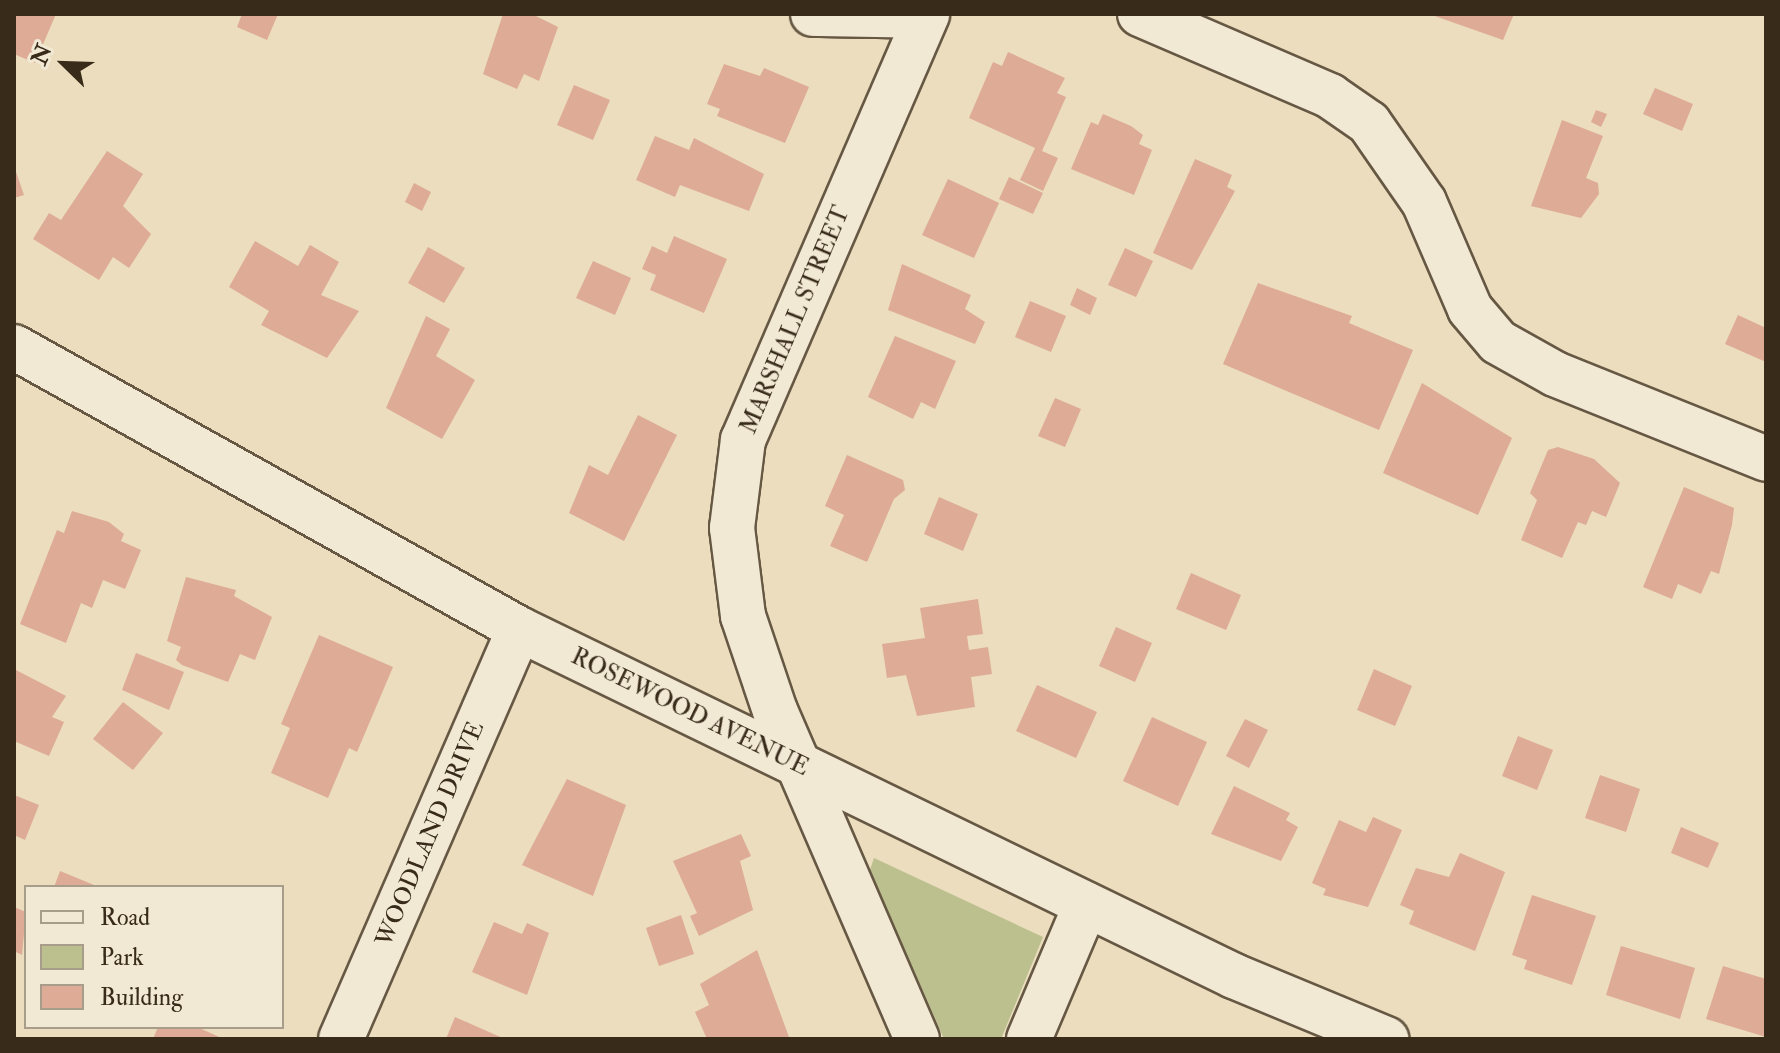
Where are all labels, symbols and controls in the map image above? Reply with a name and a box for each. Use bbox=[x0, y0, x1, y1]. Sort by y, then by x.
north arrow bbox=[24, 24, 104, 104]
text: N bbox=[25, 40, 59, 69]
street label: MARSHALL STREET bbox=[734, 202, 856, 438]
street label: ROSEWOOD AVENUE bbox=[566, 642, 814, 782]
street label: WOODLAND DRIVE bbox=[370, 717, 490, 951]
legend bbox=[24, 885, 284, 1029]
text: Road bbox=[100, 902, 150, 933]
text: Park bbox=[100, 942, 144, 973]
text: Building bbox=[100, 982, 183, 1013]

